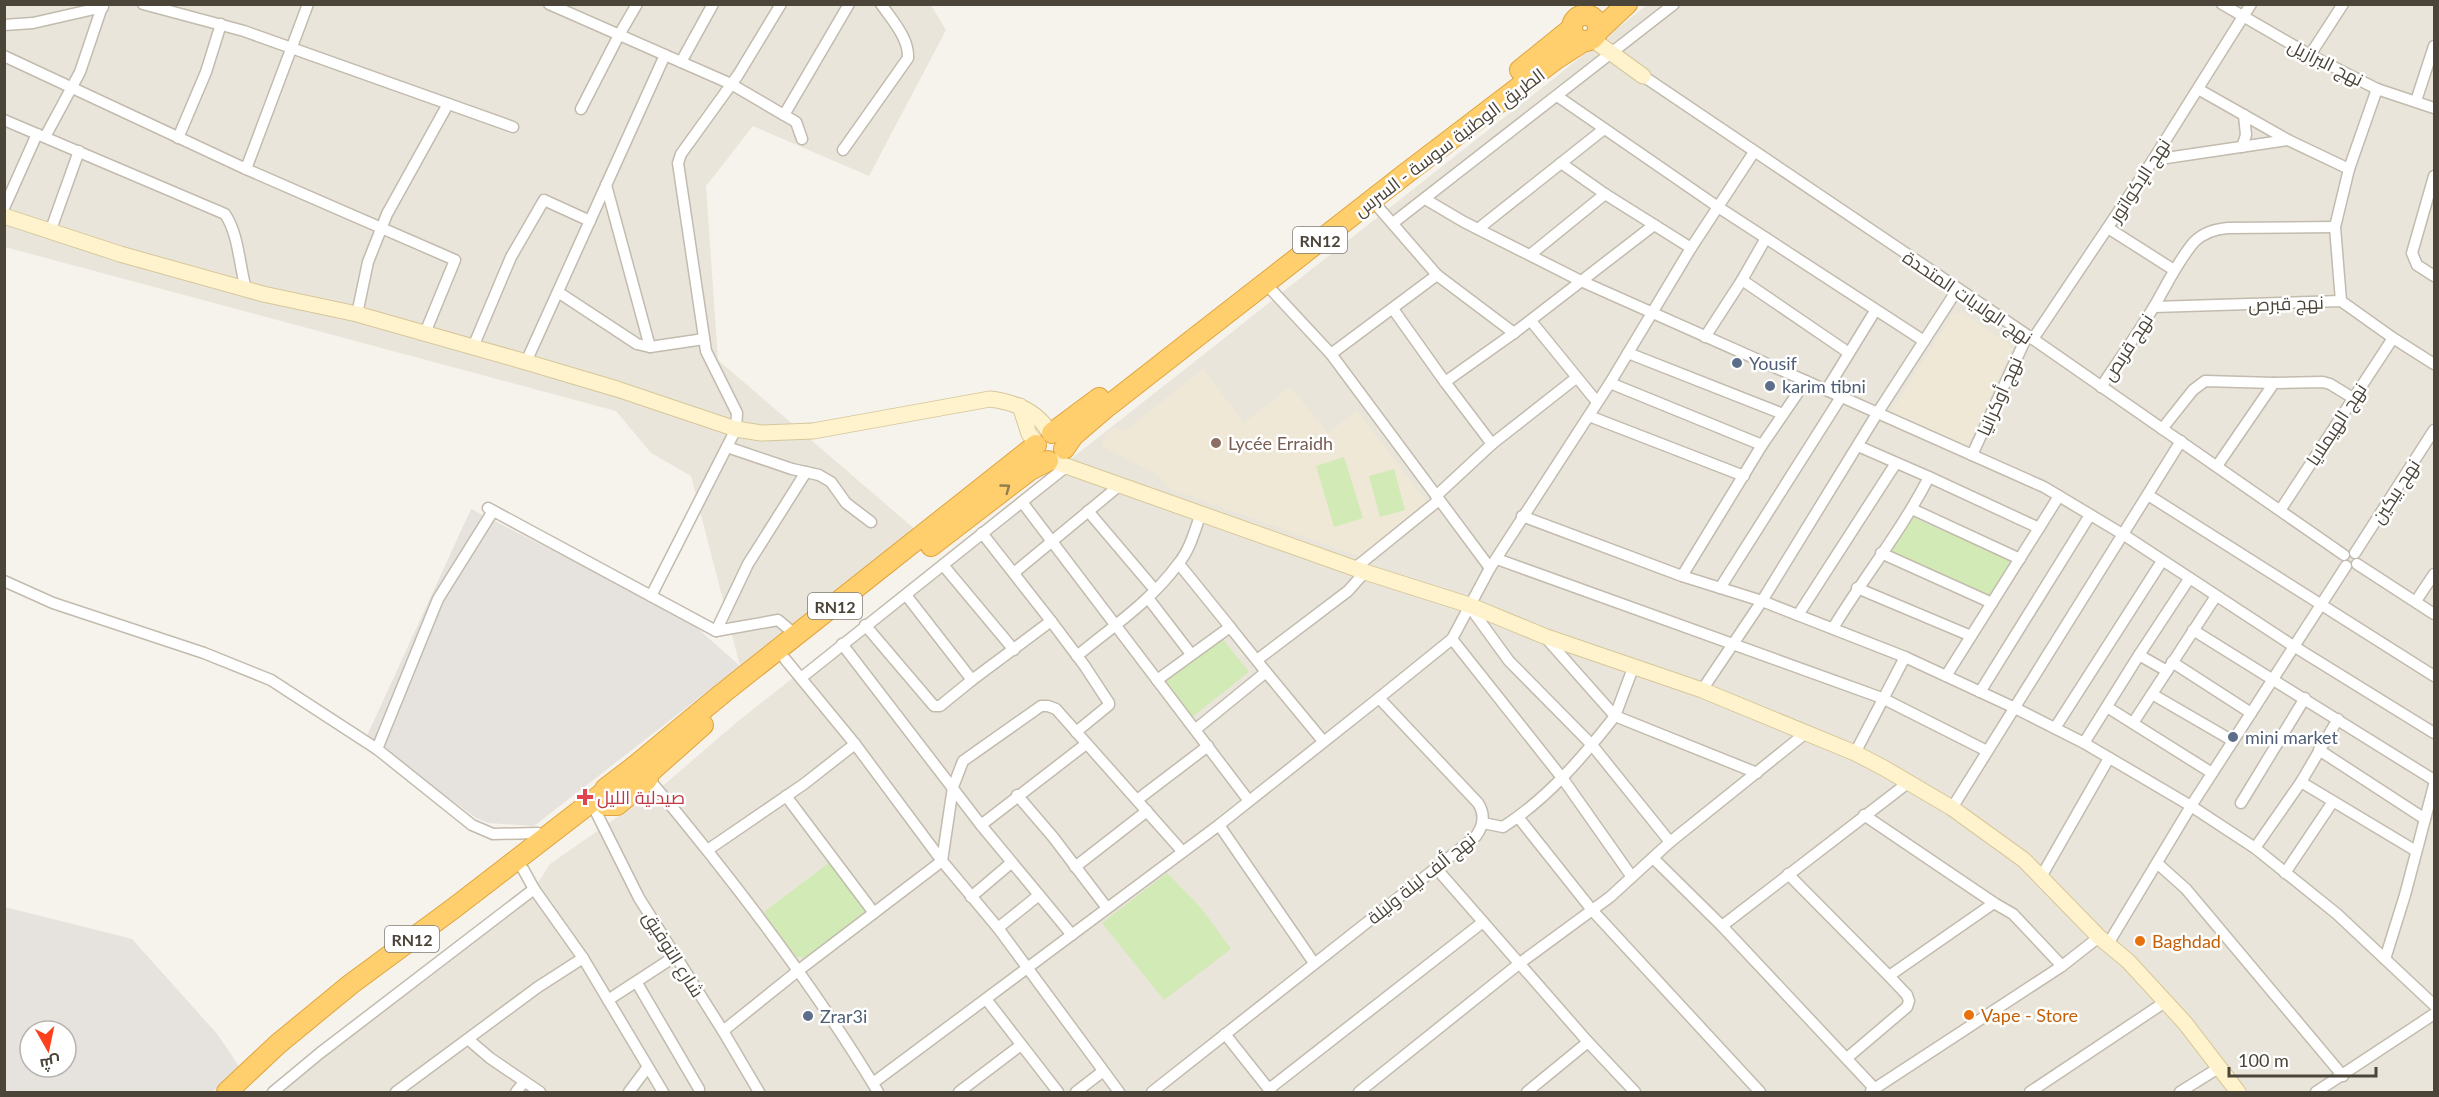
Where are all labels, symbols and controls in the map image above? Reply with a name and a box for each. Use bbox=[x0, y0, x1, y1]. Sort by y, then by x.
street label: نهج البرازيل bbox=[2284, 34, 2367, 92]
street label: الطريق الوطنية سوسة - السرس bbox=[1349, 63, 1550, 223]
street label: نهج الإكواتور bbox=[2103, 134, 2176, 228]
road number: RN12 bbox=[1293, 227, 1347, 253]
street label: نهج الولايات المتحدة bbox=[1898, 246, 2037, 350]
street label: نهج قبرص bbox=[2248, 291, 2324, 317]
street label: نهج قربص bbox=[2097, 309, 2159, 386]
place label: Yousif bbox=[1749, 352, 1798, 374]
street label: نهج أوكرانيا bbox=[1972, 353, 2028, 440]
marker: Yousif bbox=[1730, 356, 1744, 370]
place label: karim tibni bbox=[1782, 375, 1866, 397]
marker: karim tibni bbox=[1763, 379, 1777, 393]
street label: نهج الهيملايا bbox=[2301, 379, 2372, 470]
place label: Lycée Erraidh bbox=[1228, 432, 1333, 454]
marker: Lycée Erraidh bbox=[1209, 436, 1223, 450]
street label: نهج بيكين bbox=[2366, 455, 2426, 528]
one-way arrow bbox=[999, 484, 1010, 495]
road number: RN12 bbox=[808, 593, 862, 619]
place label: mini market bbox=[2245, 726, 2338, 748]
marker: mini market bbox=[2226, 730, 2240, 744]
place label: صيدلية الليل bbox=[597, 786, 685, 809]
marker: صيدلية الليل bbox=[578, 790, 592, 804]
street label: نهج ألف ليلة وليلة bbox=[1362, 828, 1481, 930]
street label: شارع التوفيق bbox=[637, 907, 709, 1002]
road number: RN12 bbox=[385, 926, 439, 952]
place label: Baghdad bbox=[2152, 930, 2221, 952]
marker: Baghdad bbox=[2133, 934, 2147, 948]
place label: Vape - Store bbox=[1981, 1004, 2078, 1026]
place label: Zrar3i bbox=[820, 1005, 867, 1027]
marker: Vape - Store bbox=[1962, 1008, 1976, 1022]
marker: Zrar3i bbox=[801, 1009, 815, 1023]
north arrow bbox=[18, 1019, 78, 1079]
scale bar bbox=[2229, 1040, 2376, 1078]
text: 100 m bbox=[2238, 1049, 2289, 1071]
text: ش bbox=[39, 1052, 62, 1075]

